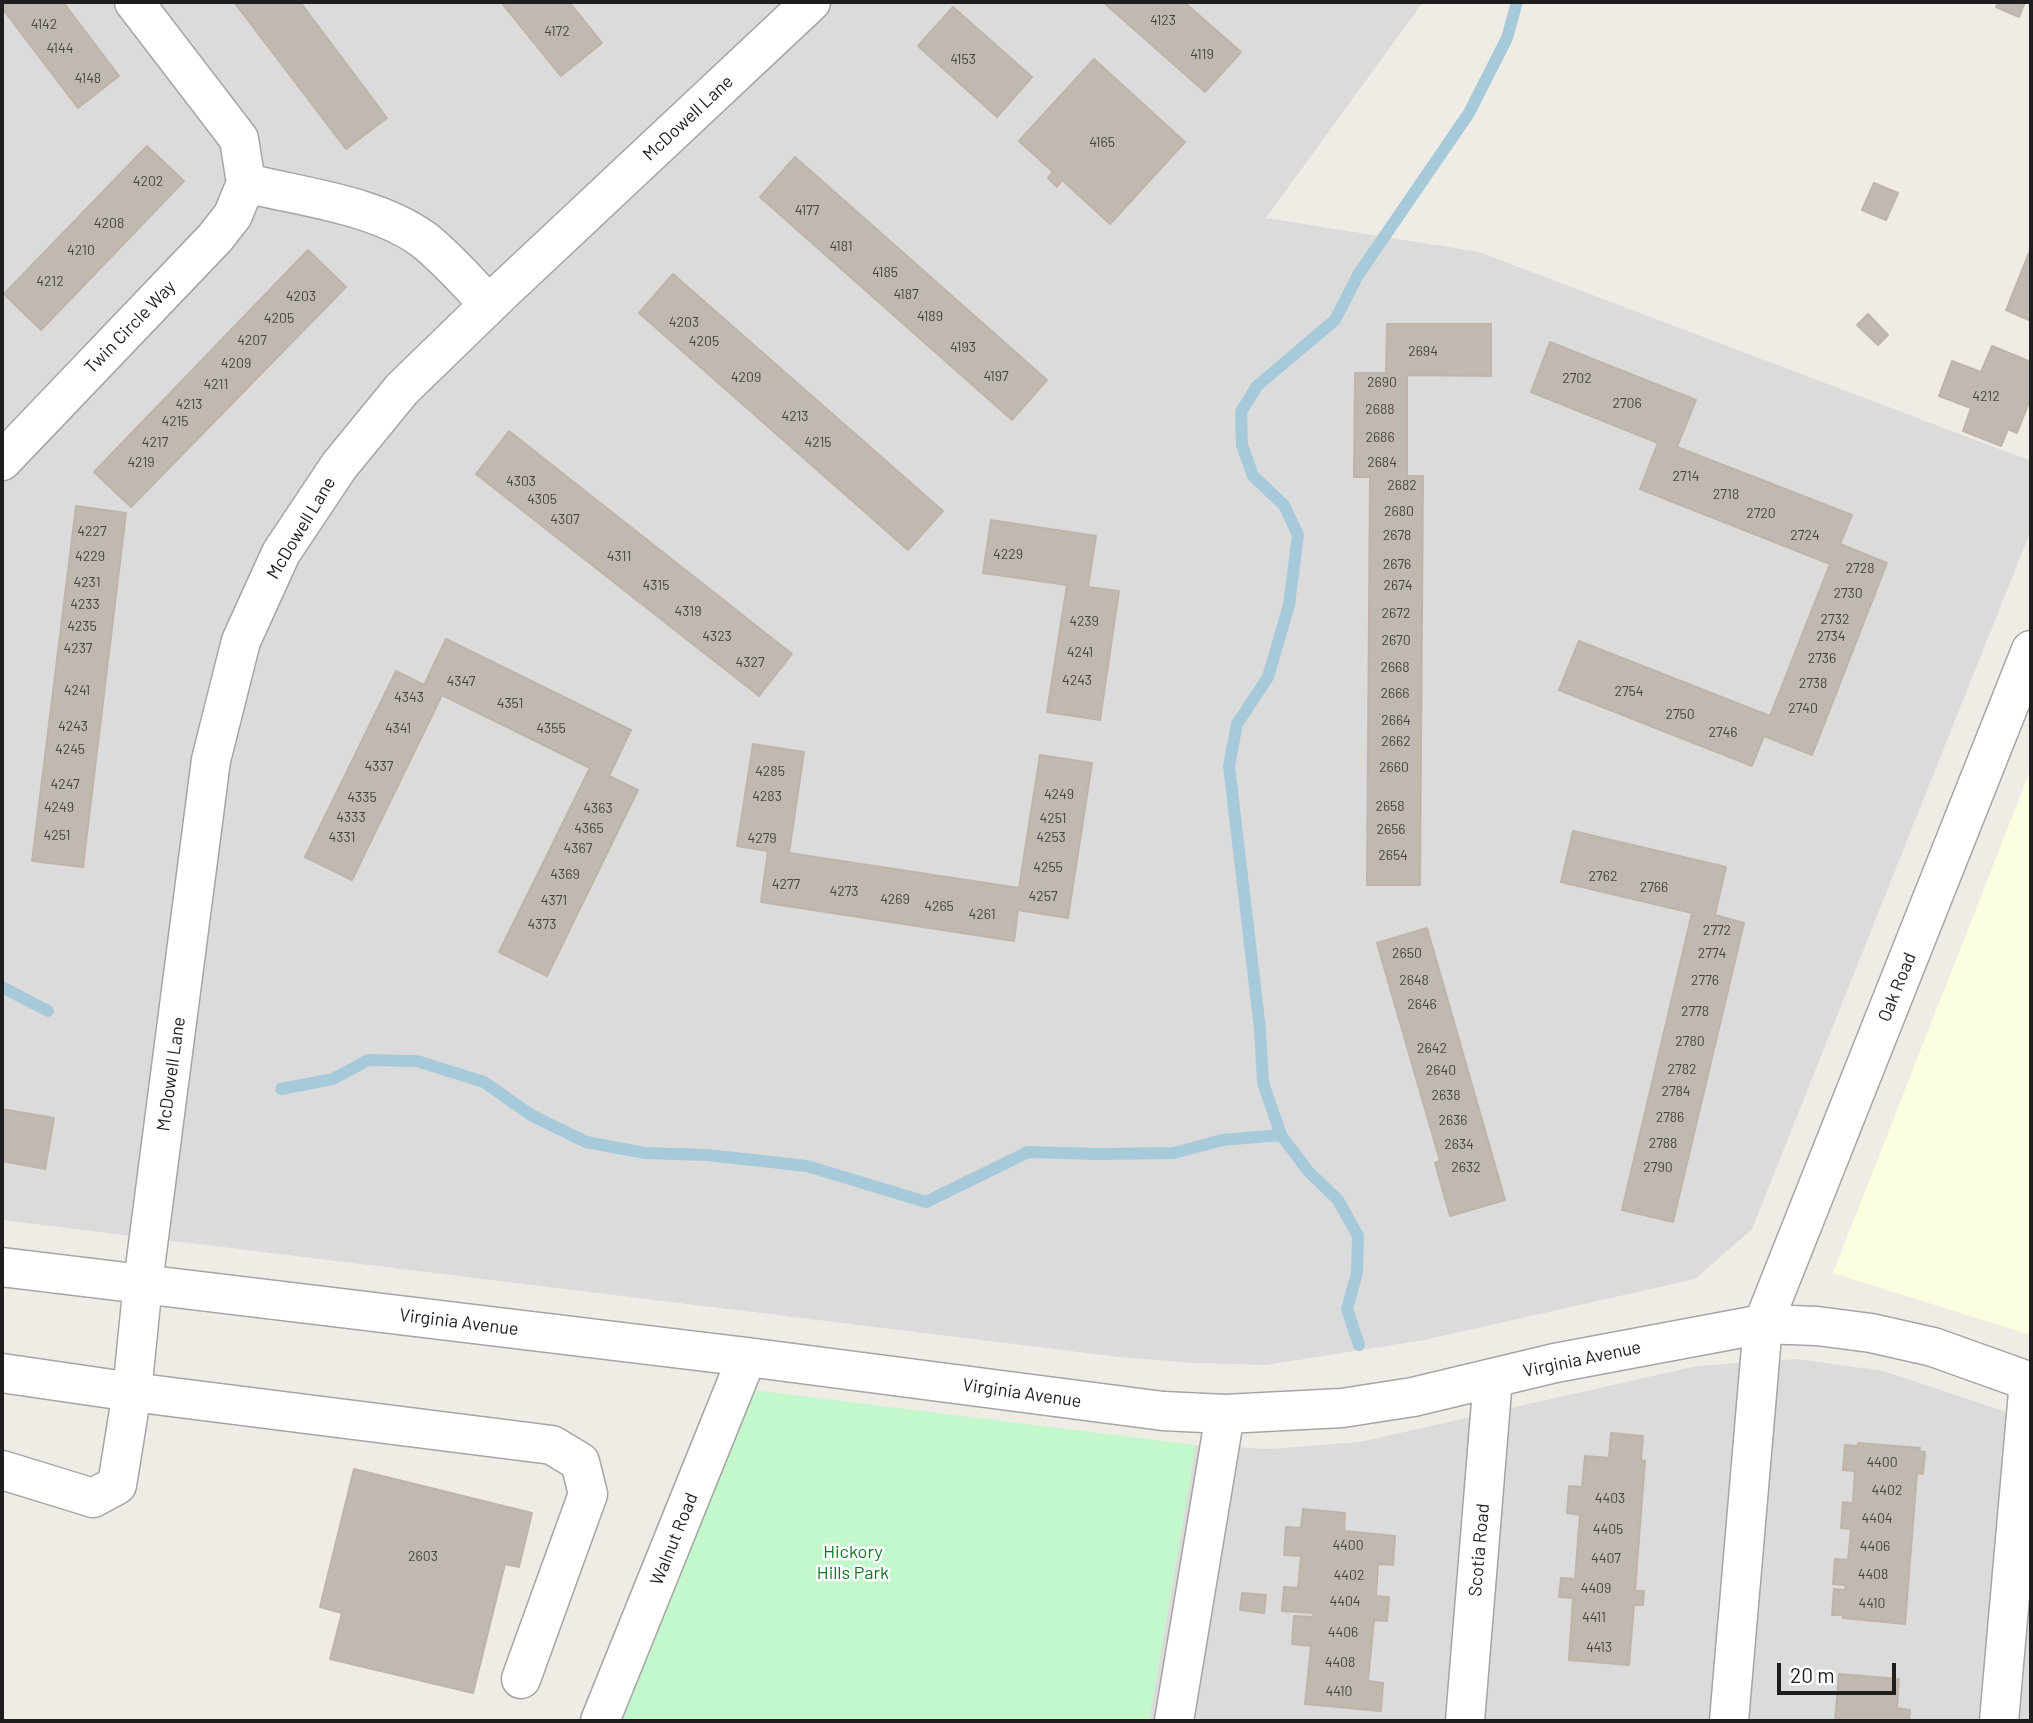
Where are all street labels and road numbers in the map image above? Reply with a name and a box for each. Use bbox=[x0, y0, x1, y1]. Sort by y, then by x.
street label: McDowell Lane bbox=[638, 71, 738, 165]
street label: Twin Circle Way bbox=[80, 276, 180, 378]
street label: McDowell Lane bbox=[262, 473, 340, 583]
street label: Oak Road bbox=[1873, 949, 1921, 1025]
street label: McDowell Lane bbox=[152, 1015, 190, 1133]
street label: Virginia Avenue bbox=[398, 1304, 520, 1340]
street label: Virginia Avenue bbox=[1521, 1336, 1643, 1382]
street label: Virginia Avenue bbox=[961, 1374, 1083, 1412]
street label: Walnut Road bbox=[646, 1490, 702, 1588]
street label: Scotia Road bbox=[1464, 1503, 1494, 1597]

